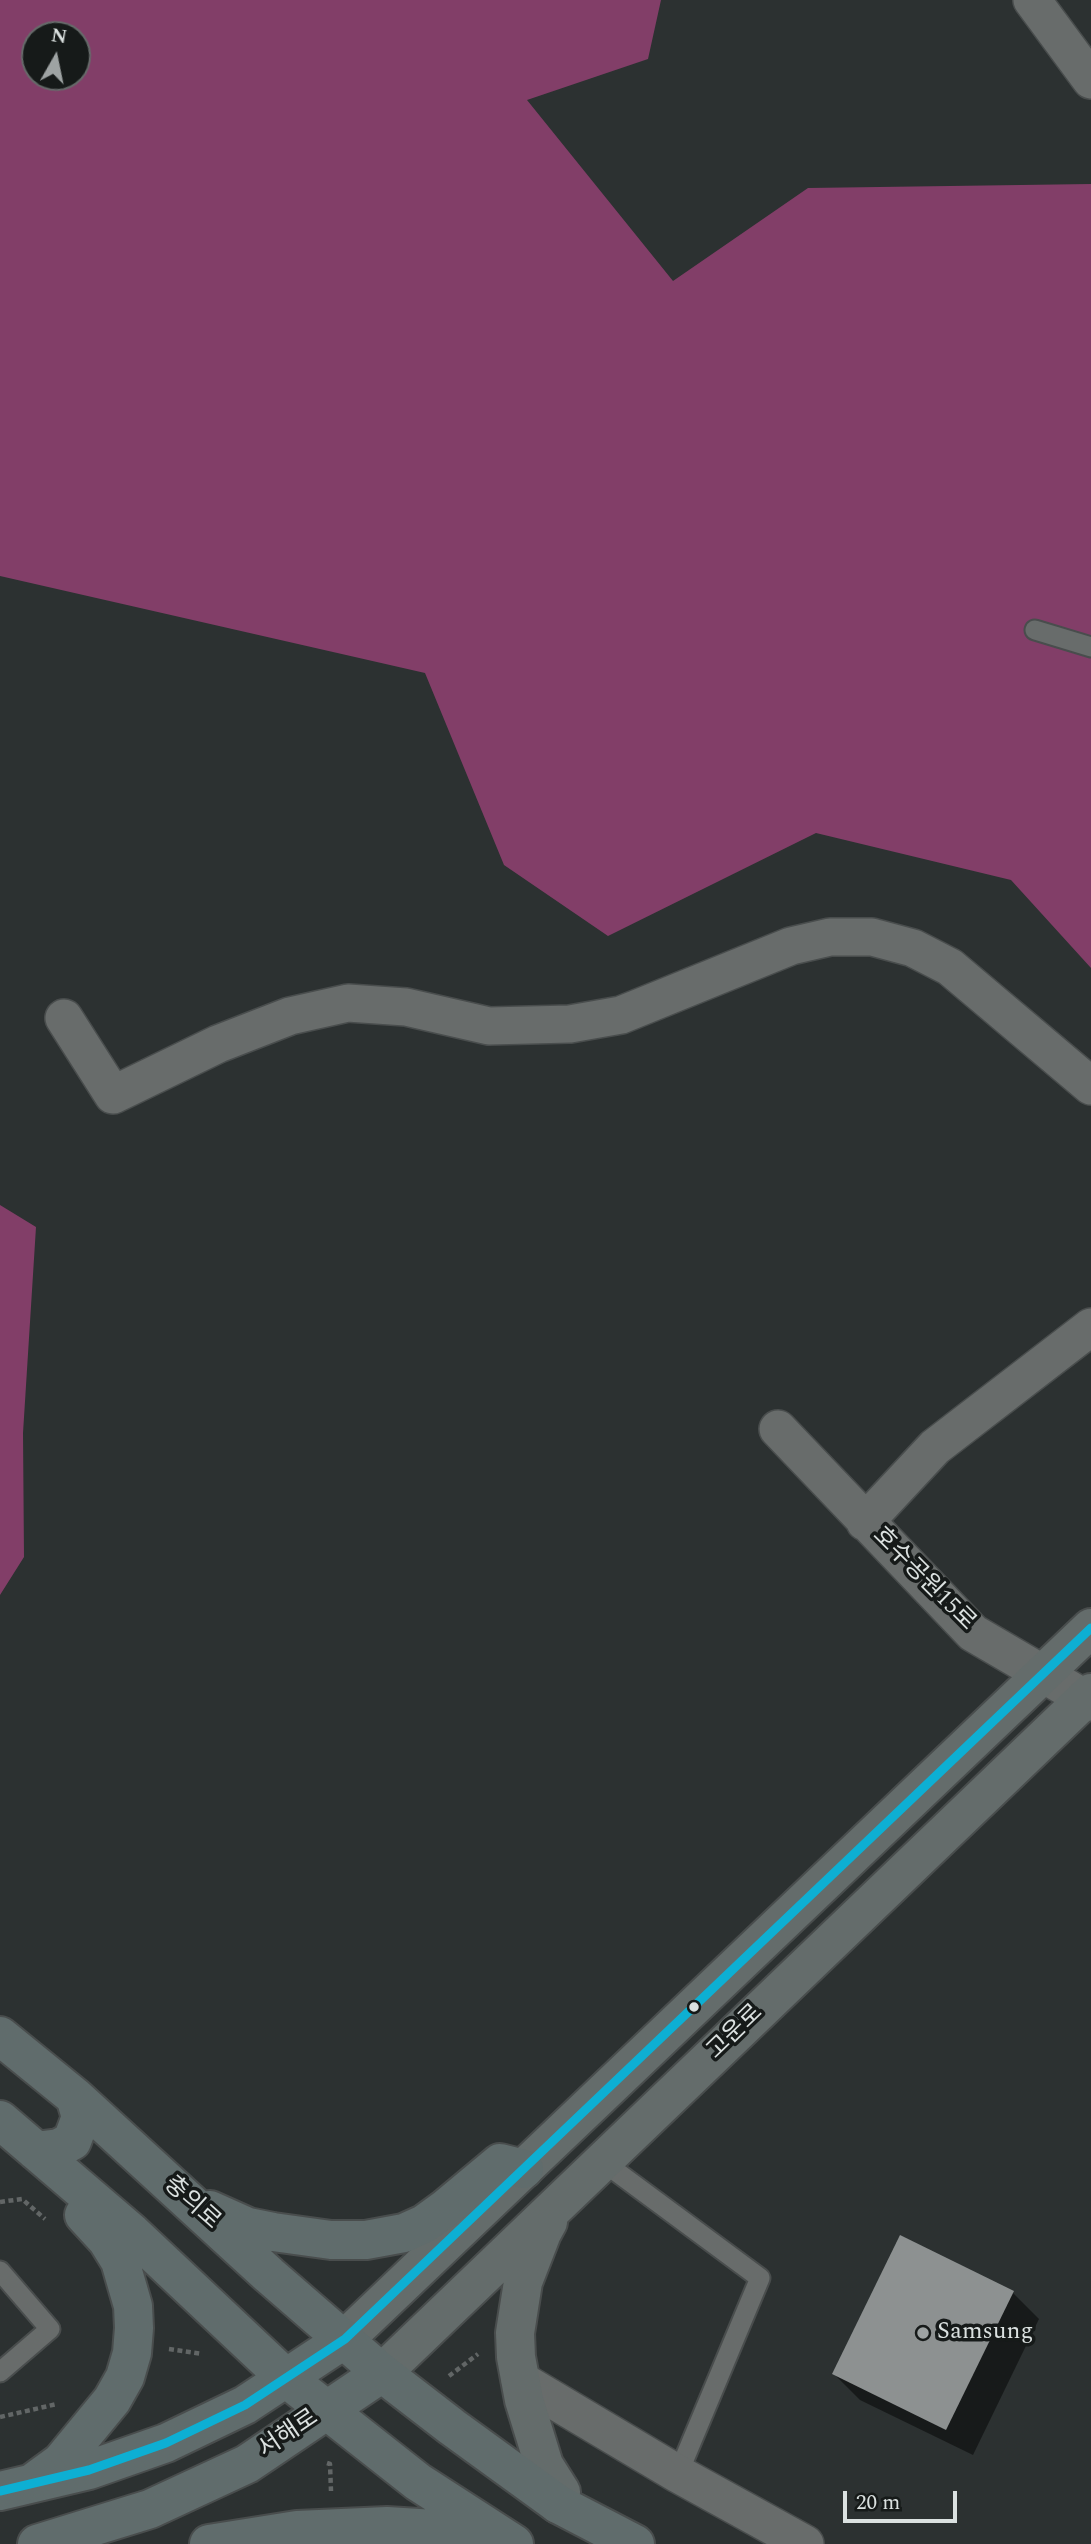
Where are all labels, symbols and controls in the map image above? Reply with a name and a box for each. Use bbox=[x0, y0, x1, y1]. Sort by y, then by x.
north arrow bbox=[21, 21, 91, 91]
text: N bbox=[49, 21, 69, 52]
street label: 호수공원15로 bbox=[865, 1522, 981, 1638]
unlabelled marker bbox=[687, 2000, 701, 2014]
street label: 고운로 bbox=[702, 2000, 770, 2066]
street label: 충의로 bbox=[157, 2171, 225, 2237]
place label: Samsung bbox=[937, 2319, 1033, 2347]
marker: Samsung bbox=[915, 2325, 931, 2341]
street label: 서해로 bbox=[253, 2405, 325, 2465]
scale bar bbox=[846, 2478, 960, 2522]
text: 20 m bbox=[856, 2487, 900, 2519]

